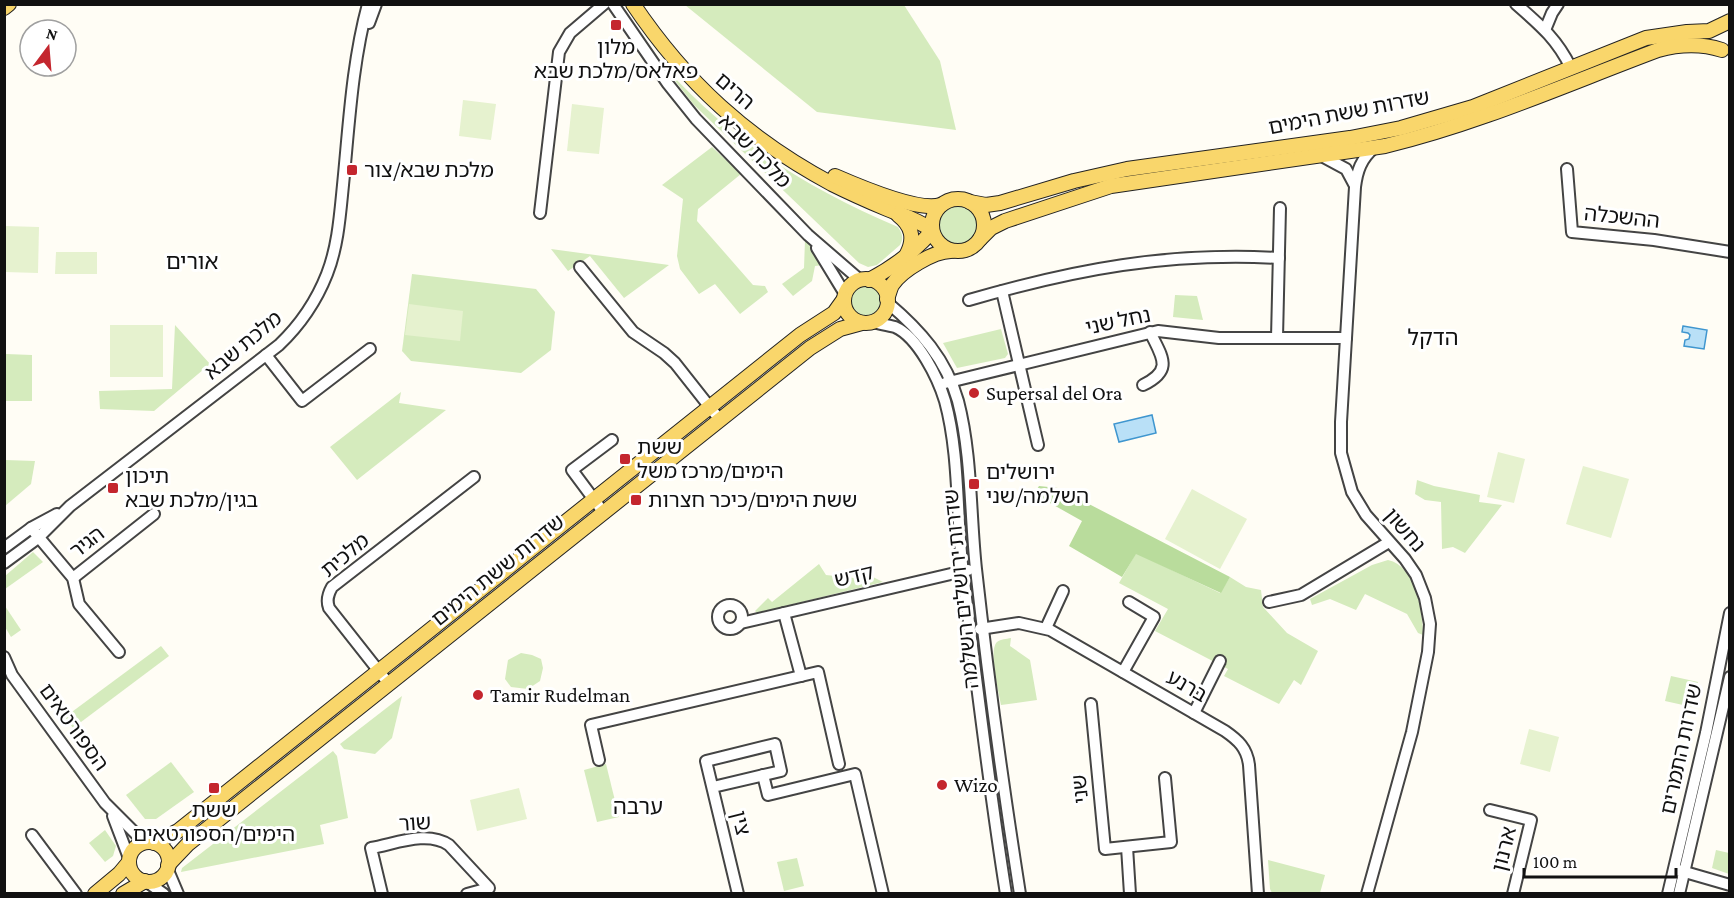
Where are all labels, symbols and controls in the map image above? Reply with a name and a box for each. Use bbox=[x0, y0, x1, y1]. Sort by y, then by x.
north arrow bbox=[18, 18, 78, 78]
marker: מלון פאלאס/מלכת שבא bbox=[609, 18, 623, 32]
text: N bbox=[44, 24, 60, 44]
place label: מלון פאלאס/מלכת שבא bbox=[534, 35, 698, 83]
street label: הרים bbox=[710, 67, 760, 115]
street label: שדרות ששת הימים bbox=[1266, 85, 1432, 139]
street label: מלכת שבא bbox=[714, 109, 796, 193]
place label: מלכת שבא/צור bbox=[364, 158, 494, 182]
marker: מלכת שבא/צור bbox=[345, 163, 359, 177]
street label: ההשכלה bbox=[1583, 201, 1661, 233]
district label: אורים bbox=[166, 249, 218, 274]
street label: נחל שני bbox=[1083, 302, 1153, 340]
street label: מלכת שבא bbox=[199, 306, 287, 384]
district label: הדקל bbox=[1408, 325, 1459, 350]
place label: Supersal del Ora bbox=[986, 381, 1123, 405]
marker: Supersal del Ora bbox=[967, 386, 981, 400]
place label: ששת הימים/מרכז משל bbox=[637, 435, 784, 483]
marker: ששת הימים/מרכז משל bbox=[618, 452, 632, 466]
place label: ירושלים השלמה/שני bbox=[986, 460, 1089, 508]
place label: תיכון בגין/מלכת שבא bbox=[125, 464, 258, 512]
marker: ירושלים השלמה/שני bbox=[967, 477, 981, 491]
marker: תיכון בגין/מלכת שבא bbox=[106, 481, 120, 495]
place label: ששת הימים/כיכר חצרות bbox=[648, 488, 857, 512]
street label: שדרות ירושלים השלמה bbox=[939, 488, 983, 690]
marker: ששת הימים/כיכר חצרות bbox=[629, 493, 643, 507]
street label: נחשון bbox=[1379, 503, 1431, 557]
street label: שדרות ששת הימים bbox=[427, 509, 569, 631]
street label: הגיר bbox=[65, 521, 109, 563]
street label: מלכית bbox=[316, 528, 374, 582]
street label: קדש bbox=[832, 560, 876, 592]
street label: ברנע bbox=[1162, 665, 1212, 707]
street label: הספורטאים bbox=[34, 679, 114, 775]
street label: שדרות התמרים bbox=[1655, 681, 1707, 817]
place label: Tamir Rudelman bbox=[490, 683, 630, 707]
marker: Tamir Rudelman bbox=[471, 688, 485, 702]
place label: Wizo bbox=[954, 773, 998, 797]
street label: שני bbox=[1067, 773, 1093, 805]
marker: Wizo bbox=[935, 778, 949, 792]
marker: ששת הימים/הספורטאים bbox=[207, 781, 221, 795]
district label: ערבה bbox=[613, 794, 663, 819]
place label: ששת הימים/הספורטאים bbox=[133, 798, 295, 846]
street label: צין bbox=[726, 808, 756, 838]
street label: שור bbox=[398, 810, 432, 836]
street label: ארנון bbox=[1487, 824, 1521, 874]
scale bar bbox=[1524, 841, 1676, 879]
text: 100 m bbox=[1533, 852, 1578, 872]

